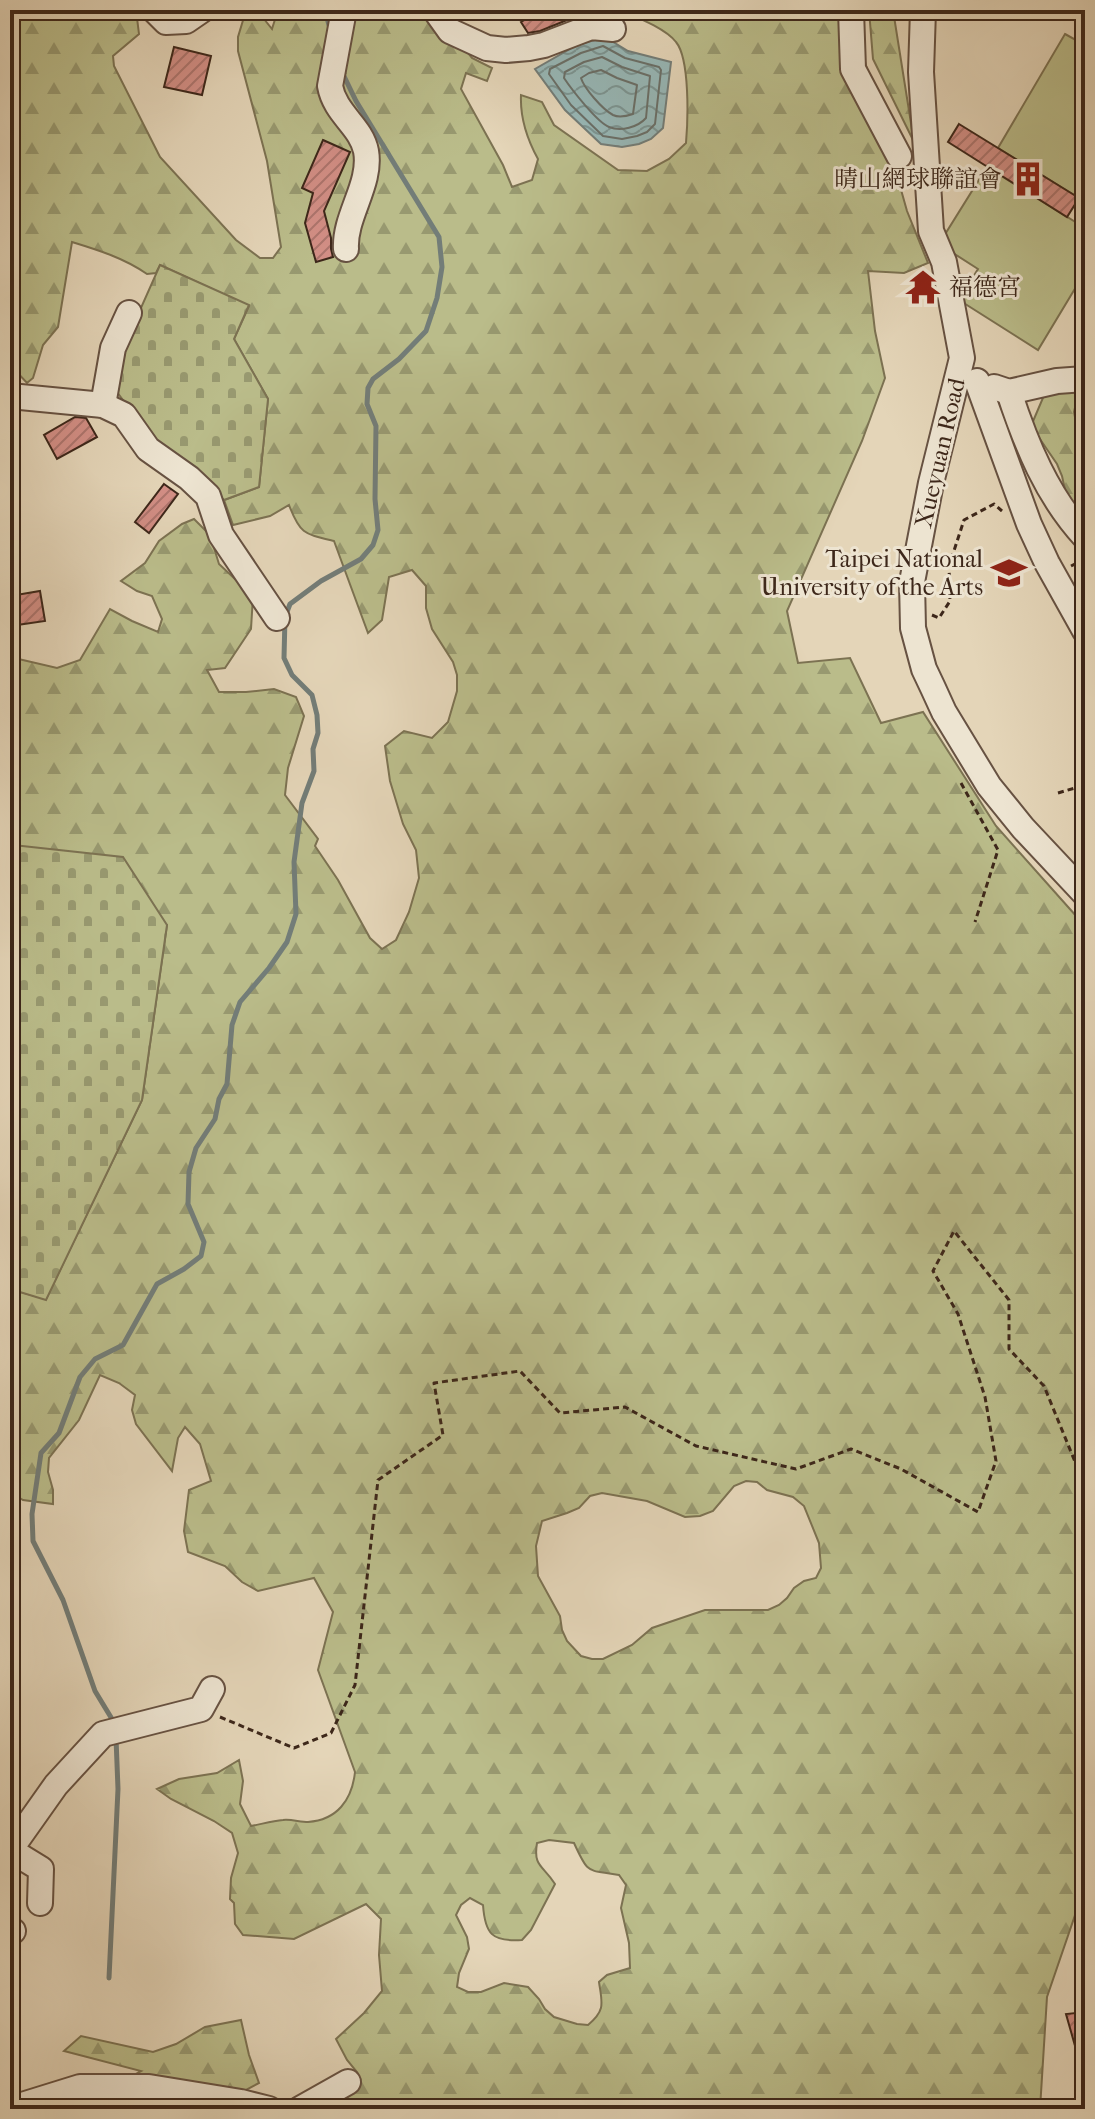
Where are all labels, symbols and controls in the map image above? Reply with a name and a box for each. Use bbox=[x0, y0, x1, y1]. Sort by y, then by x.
building icon: 晴山網球聯誼會 bbox=[1009, 160, 1047, 198]
place label: 晴山網球聯誼會 bbox=[834, 165, 1002, 193]
temple icon: 福德宮 bbox=[904, 268, 942, 306]
place label: 福德宮 bbox=[949, 273, 1021, 301]
street label: Xueyuan Road bbox=[909, 374, 971, 531]
place label: Taipei National University of the Arts bbox=[760, 545, 983, 601]
school or university icon: Taipei National University of the Arts bbox=[990, 554, 1028, 592]

